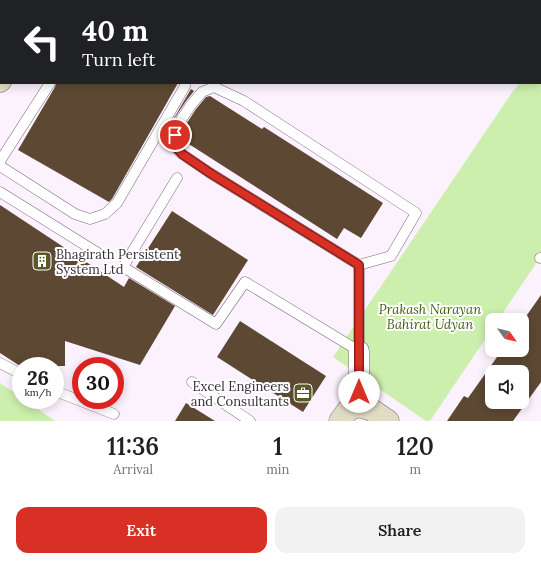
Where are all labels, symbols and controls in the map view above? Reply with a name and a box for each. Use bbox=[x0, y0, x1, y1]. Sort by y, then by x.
text: 40 m bbox=[82, 13, 148, 49]
icon: left bbox=[16, 16, 68, 68]
text: Turn left bbox=[82, 48, 155, 71]
pin bbox=[158, 118, 192, 152]
icon: arrive bbox=[164, 124, 186, 146]
place label: Bhagirath Persistent System Ltd bbox=[56, 246, 179, 278]
building icon: Bhagirath Persistent System Ltd bbox=[31, 250, 53, 272]
park label: Prakash Narayan Bahirat Udyan bbox=[379, 301, 481, 333]
north arrow bbox=[485, 313, 529, 357]
map controls bbox=[485, 313, 529, 409]
speed limit sign: 30 bbox=[72, 357, 124, 409]
text: 26 bbox=[27, 365, 49, 390]
button: sound bbox=[485, 365, 529, 409]
position arrow bbox=[338, 371, 380, 413]
place label: Excel Engineers and Consultants bbox=[191, 378, 289, 410]
office icon: Excel Engineers and Consultants bbox=[292, 382, 314, 404]
text: km/h bbox=[24, 386, 52, 399]
text: 11:36 bbox=[107, 431, 159, 462]
text: 1 bbox=[273, 431, 283, 462]
text: 120 bbox=[397, 431, 434, 462]
text: Arrival bbox=[113, 461, 153, 478]
text: min bbox=[266, 461, 289, 478]
text: m bbox=[409, 461, 421, 478]
button: Exit bbox=[16, 507, 267, 553]
button: Share bbox=[275, 507, 525, 553]

